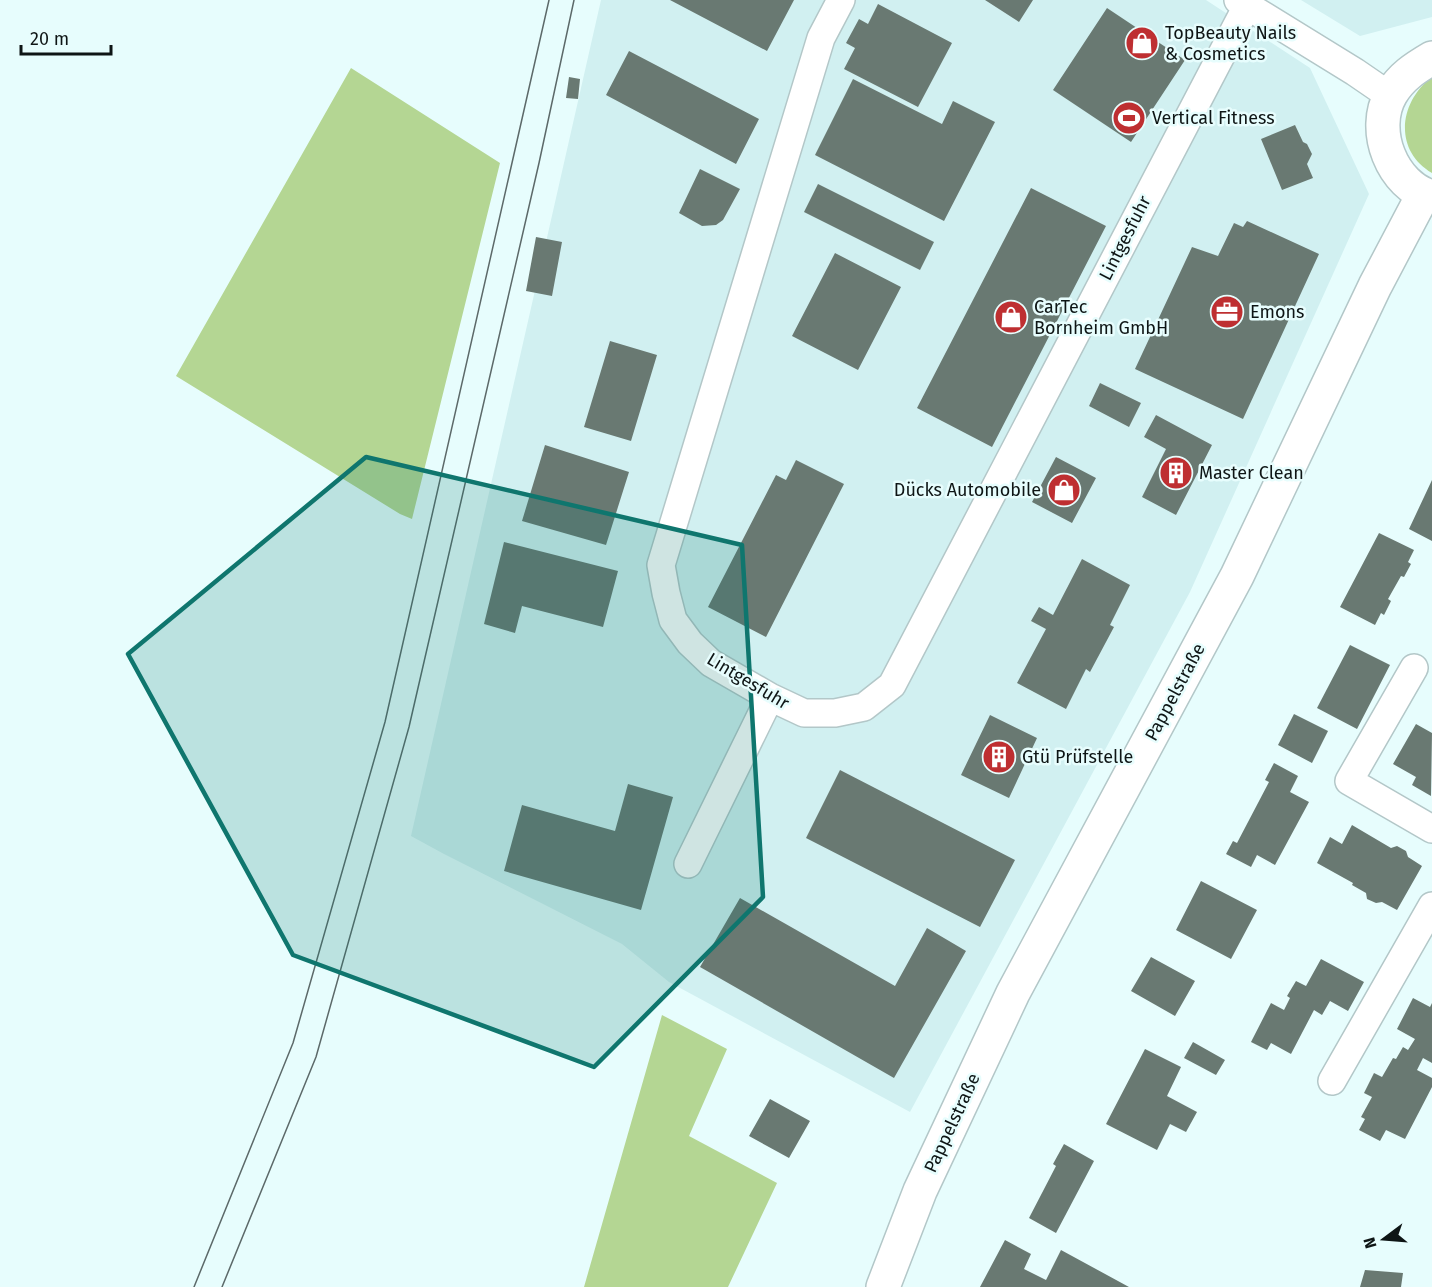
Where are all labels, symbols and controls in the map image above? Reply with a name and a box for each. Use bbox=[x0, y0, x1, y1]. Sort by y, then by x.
scale bar bbox=[21, 18, 111, 56]
place label: TopBeauty Nails & Cosmetics bbox=[1165, 22, 1296, 65]
shop icon: TopBeauty Nails & Cosmetics bbox=[1124, 25, 1160, 61]
text: 20 m bbox=[30, 28, 69, 50]
sports icon: Vertical Fitness bbox=[1111, 100, 1147, 136]
place label: Vertical Fitness bbox=[1152, 107, 1275, 129]
street label: Lintgesfuhr bbox=[1094, 192, 1156, 284]
office icon: Emons bbox=[1209, 294, 1245, 330]
place label: CarTec Bornheim GmbH bbox=[1034, 296, 1168, 339]
shop icon: CarTec Bornheim GmbH bbox=[993, 299, 1029, 335]
place label: Emons bbox=[1250, 301, 1304, 323]
building icon: Master Clean bbox=[1158, 455, 1194, 491]
place label: Master Clean bbox=[1199, 462, 1304, 484]
shop icon: Dücks Automobile bbox=[1046, 472, 1082, 508]
place label: Dücks Automobile bbox=[894, 479, 1041, 501]
street label: Pappelstraße bbox=[1140, 639, 1210, 745]
street label: Lintgesfuhr bbox=[703, 648, 793, 714]
building icon: Gtü Prüfstelle bbox=[981, 739, 1017, 775]
place label: Gtü Prüfstelle bbox=[1022, 746, 1133, 768]
street label: Pappelstraße bbox=[919, 1070, 985, 1176]
north arrow bbox=[1354, 1209, 1414, 1269]
text: N bbox=[1359, 1235, 1381, 1251]

